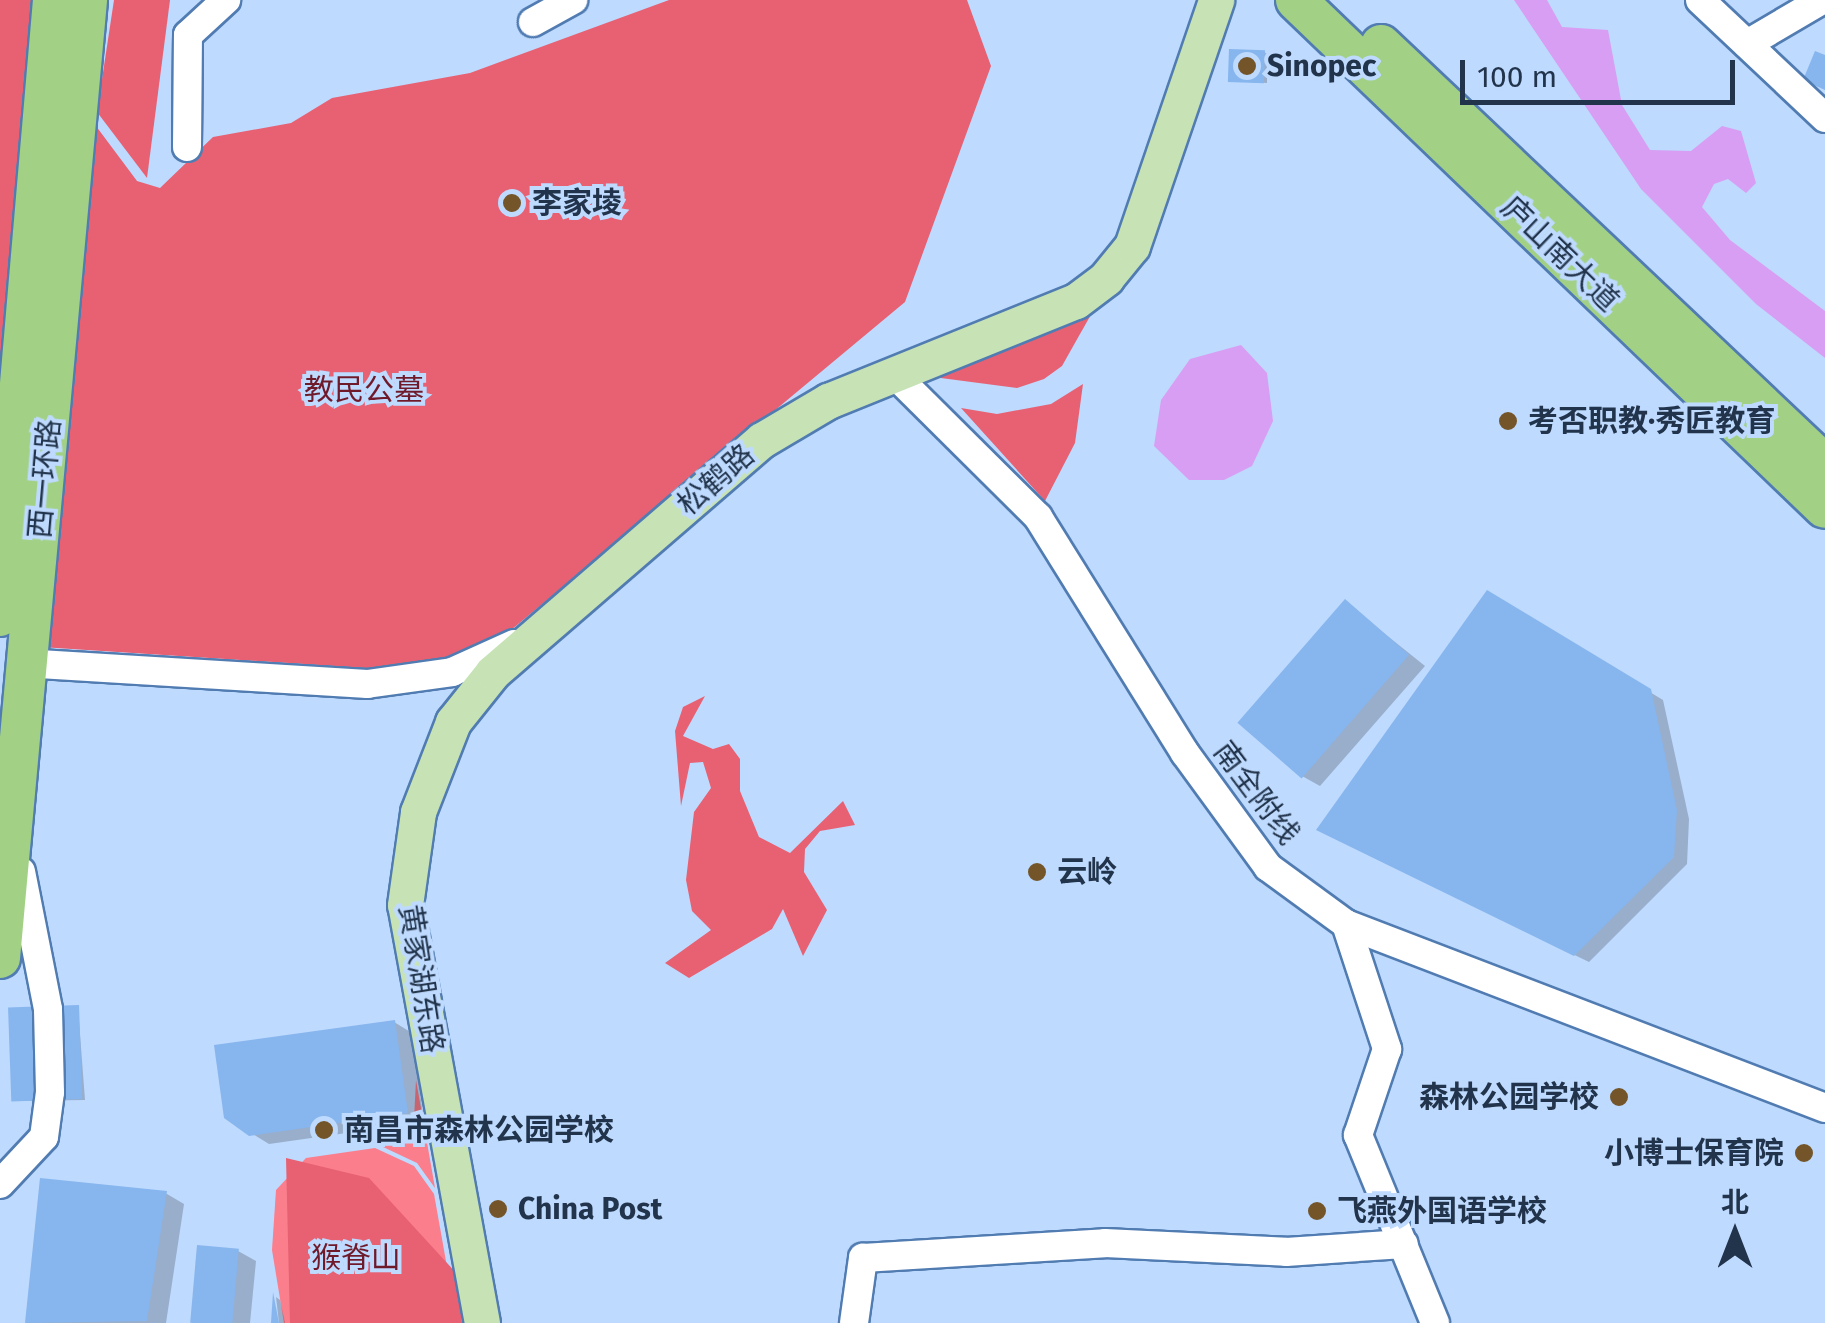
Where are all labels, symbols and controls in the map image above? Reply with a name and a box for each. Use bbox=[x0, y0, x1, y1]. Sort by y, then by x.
scale bar bbox=[1465, 40, 1740, 102]
place label: Sinopec bbox=[1267, 48, 1376, 84]
marker: Sinopec bbox=[1236, 55, 1258, 77]
text: 100 m bbox=[1477, 59, 1557, 95]
place label: 李家堎 bbox=[532, 185, 622, 221]
street label: 庐山南大道 bbox=[1494, 189, 1626, 319]
marker: 李家堎 bbox=[501, 192, 523, 214]
park label: 教民公墓 bbox=[304, 372, 424, 408]
place label: 考否职教·秀匠教育 bbox=[1528, 403, 1775, 439]
marker: 考否职教·秀匠教育 bbox=[1497, 410, 1519, 432]
street label: 西一环路 bbox=[22, 418, 68, 540]
street label: 松鹤路 bbox=[670, 437, 762, 523]
street label: 南全附线 bbox=[1206, 734, 1306, 852]
place label: 云岭 bbox=[1057, 854, 1117, 890]
marker: 云岭 bbox=[1026, 861, 1048, 883]
street label: 黄家湖东路 bbox=[391, 902, 451, 1056]
place label: 森林公园学校 bbox=[1419, 1079, 1599, 1115]
marker: 森林公园学校 bbox=[1608, 1086, 1630, 1108]
place label: 南昌市森林公园学校 bbox=[344, 1112, 614, 1148]
marker: 南昌市森林公园学校 bbox=[313, 1119, 335, 1141]
place label: 小博士保育院 bbox=[1604, 1135, 1784, 1171]
marker: 小博士保育院 bbox=[1793, 1142, 1815, 1164]
north arrow bbox=[1685, 1183, 1785, 1283]
text: 北 bbox=[1721, 1186, 1749, 1219]
place label: China Post bbox=[518, 1191, 662, 1227]
place label: 飞燕外国语学校 bbox=[1337, 1193, 1547, 1229]
marker: China Post bbox=[487, 1198, 509, 1220]
marker: 飞燕外国语学校 bbox=[1306, 1200, 1328, 1222]
park label: 猴脊山 bbox=[311, 1240, 401, 1276]

